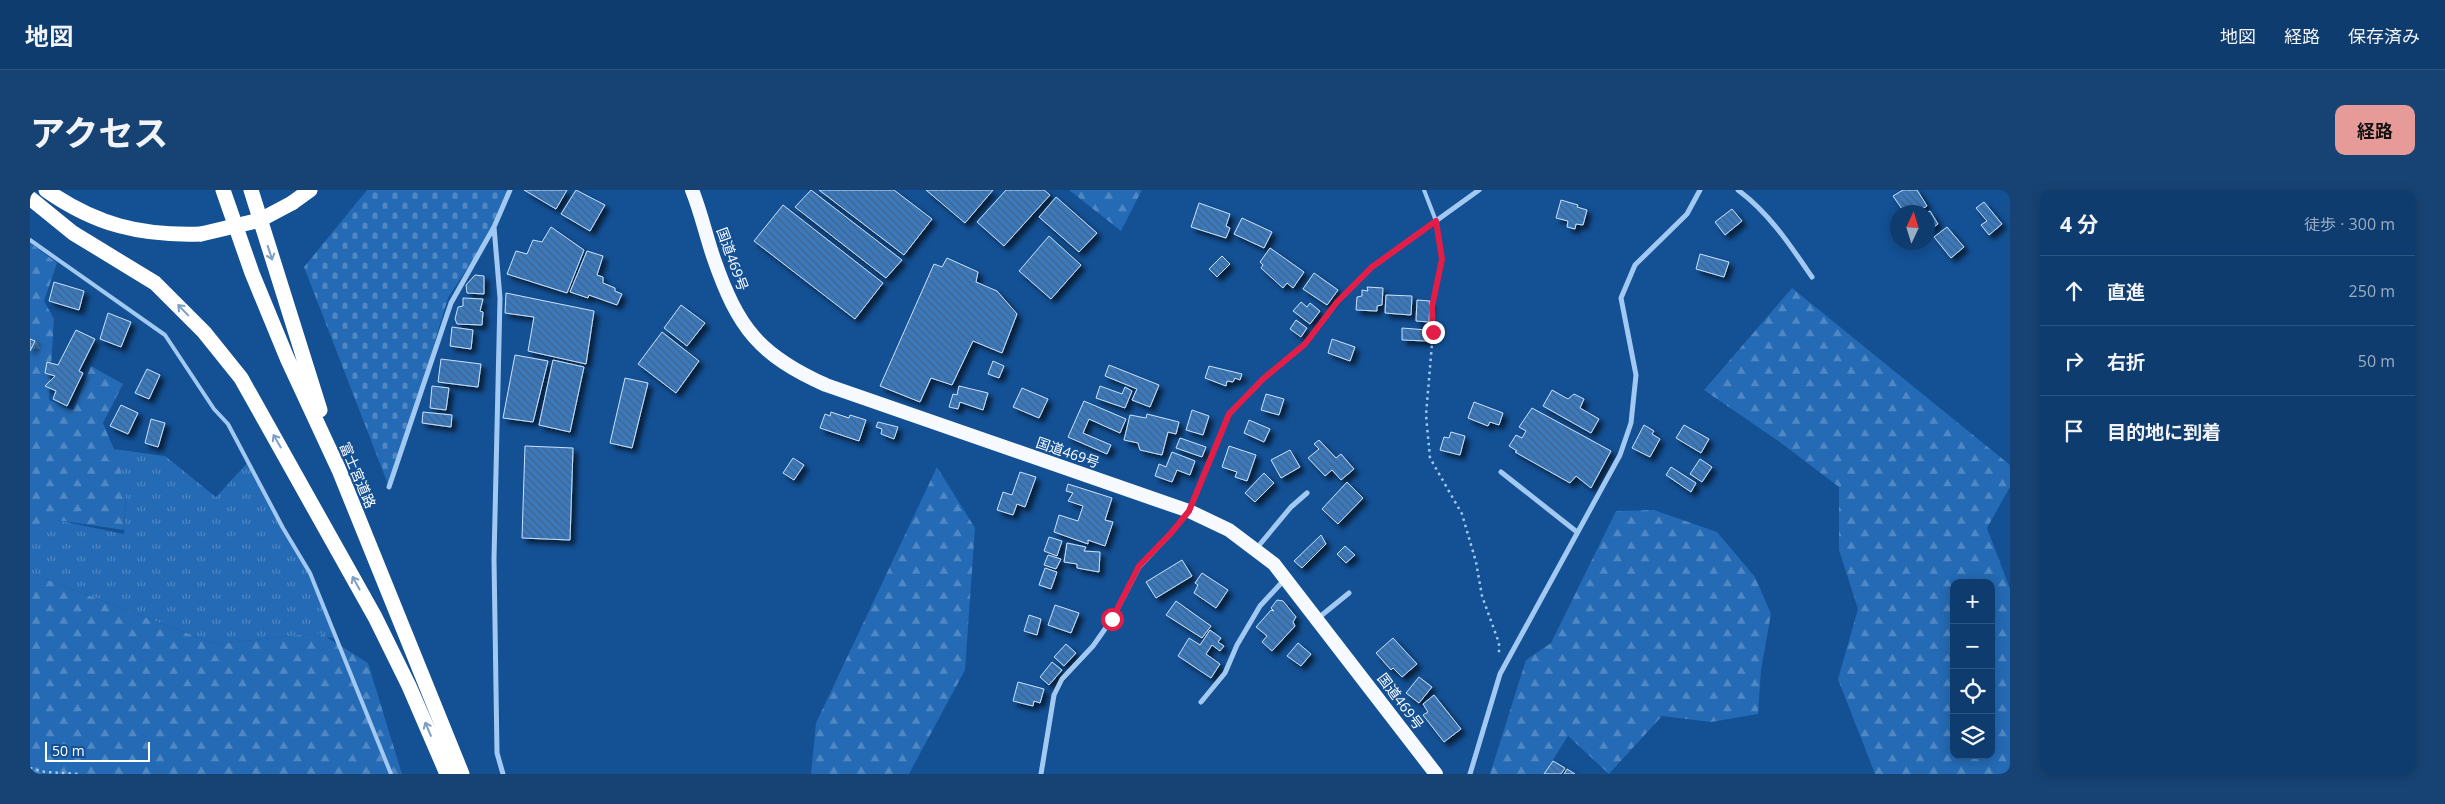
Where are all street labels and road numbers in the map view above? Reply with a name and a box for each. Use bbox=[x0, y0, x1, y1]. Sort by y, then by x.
street label: 国道469号 bbox=[713, 225, 753, 293]
street label: 国道469号 bbox=[1034, 432, 1102, 472]
street label: 富士宮道路 bbox=[336, 439, 380, 511]
street label: 国道469号 bbox=[1374, 669, 1428, 733]

